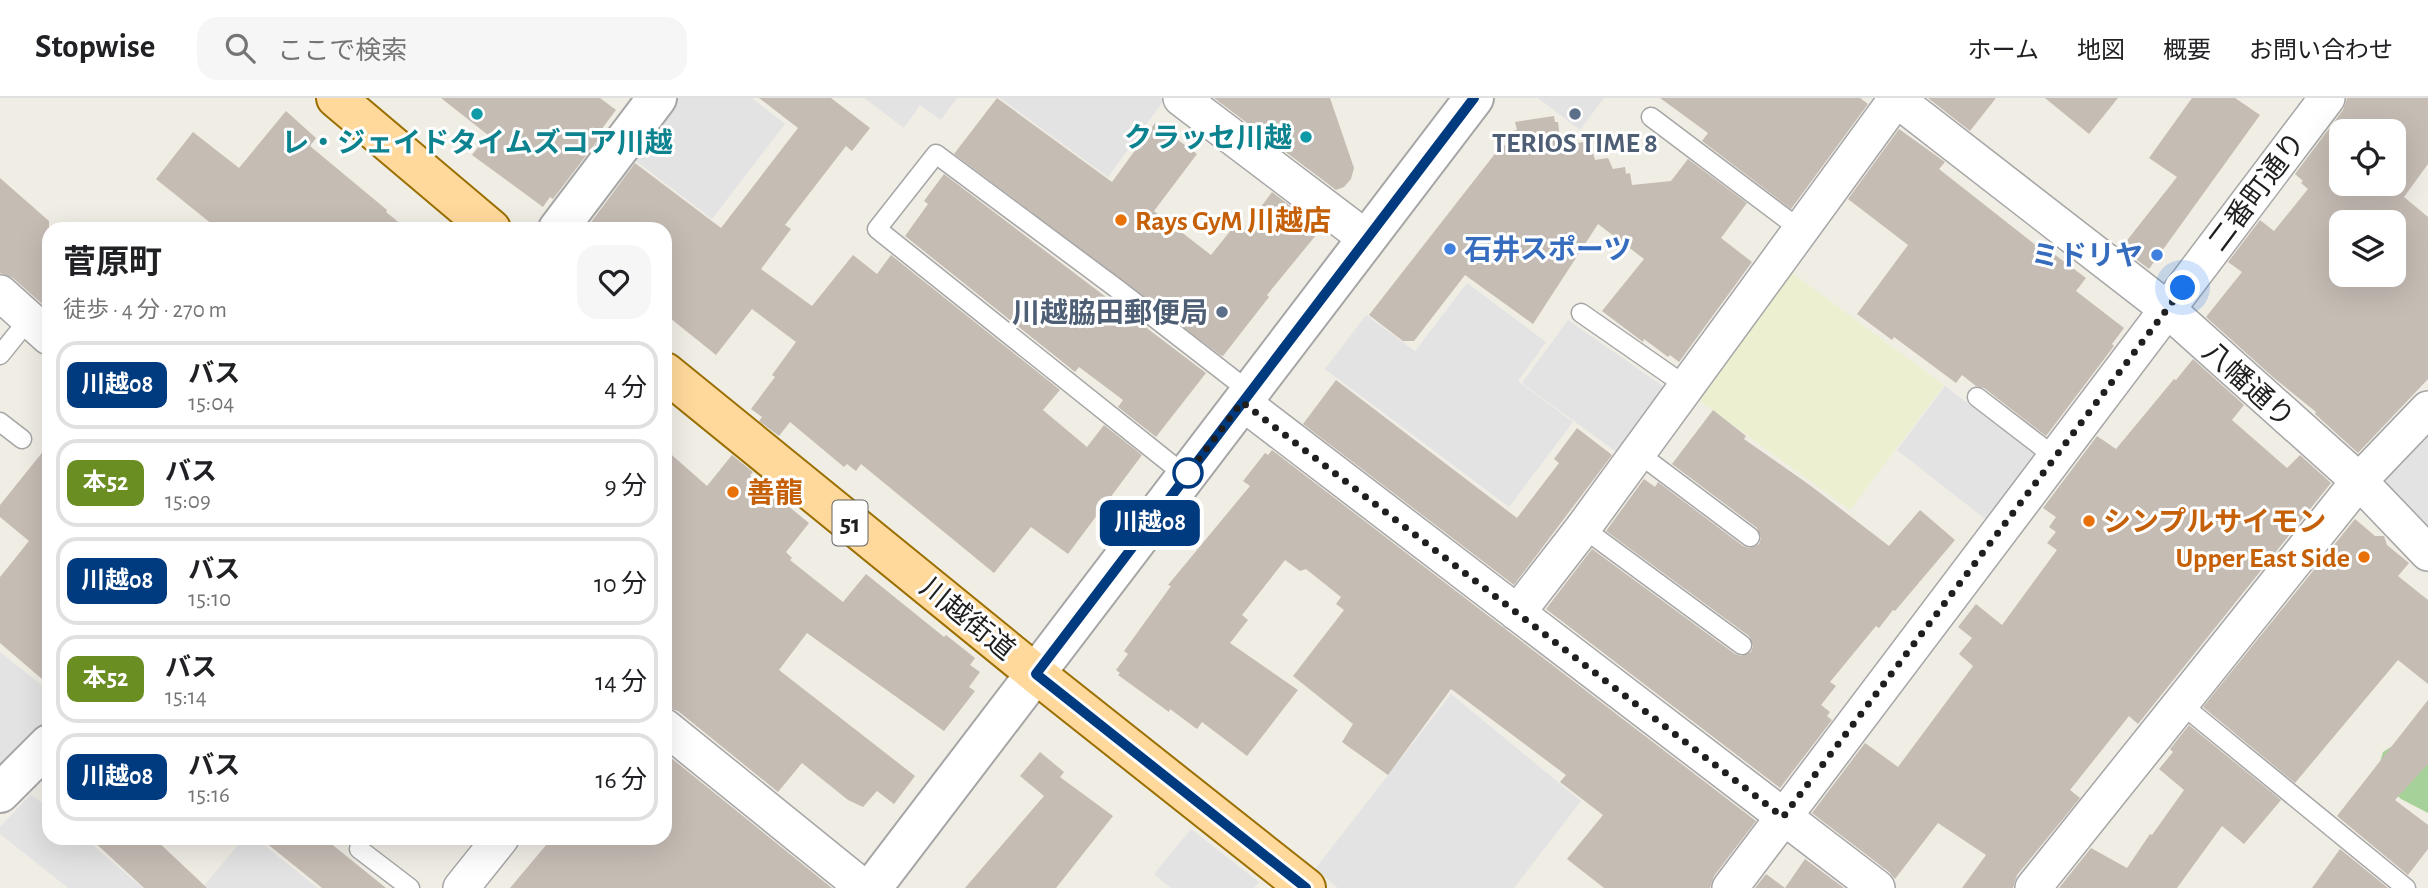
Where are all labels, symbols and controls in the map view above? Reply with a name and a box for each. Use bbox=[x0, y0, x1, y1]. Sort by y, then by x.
search box bbox=[197, 17, 687, 80]
icon: search bbox=[221, 29, 259, 67]
text: Stopwise bbox=[35, 31, 155, 64]
text: ここで検索 bbox=[277, 38, 407, 64]
text: ホーム bbox=[1968, 39, 2039, 63]
text: 地図 bbox=[2077, 39, 2125, 63]
text: 概要 bbox=[2163, 39, 2211, 63]
text: お問い合わせ bbox=[2249, 39, 2393, 63]
marker: レ・ジェイドタイムズコア川越 bbox=[469, 106, 485, 122]
marker: TERIOS TIME 8 bbox=[1567, 106, 1583, 122]
map controls bbox=[2329, 119, 2406, 287]
button: locate bbox=[2329, 119, 2406, 196]
place label: クラッセ川越 bbox=[1124, 123, 1292, 153]
place label: レ・ジェイドタイムズコア川越 bbox=[281, 127, 673, 158]
street label: 二番町通り bbox=[2203, 127, 2311, 257]
marker: クラッセ川越 bbox=[1298, 129, 1314, 145]
place label: TERIOS TIME 8 bbox=[1492, 130, 1658, 158]
place label: Rays GyM 川越店 bbox=[1135, 205, 1331, 236]
button: layers bbox=[2329, 210, 2406, 287]
marker: Rays GyM 川越店 bbox=[1113, 212, 1129, 228]
place label: 石井スポーツ bbox=[1464, 234, 1631, 265]
marker: 石井スポーツ bbox=[1442, 241, 1458, 257]
place label: ミドリヤ bbox=[2031, 242, 2143, 271]
button: heart bbox=[577, 245, 651, 319]
text: 菅原町 bbox=[63, 247, 162, 280]
marker: ミドリヤ bbox=[2149, 247, 2165, 263]
your location bbox=[2165, 270, 2200, 305]
place label: 川越脇田郵便局 bbox=[1012, 298, 1208, 328]
text: 徒歩 · 4 分 · 270 m bbox=[63, 299, 227, 322]
marker: 川越脇田郵便局 bbox=[1214, 304, 1230, 320]
street label: 八幡通り bbox=[2197, 336, 2300, 433]
text: バス bbox=[188, 361, 240, 387]
text: 川越08 bbox=[81, 373, 153, 397]
text: 4 分 bbox=[604, 375, 647, 401]
text: 15:04 bbox=[188, 392, 234, 415]
unlabelled marker bbox=[1173, 458, 1203, 488]
text: バス bbox=[165, 459, 217, 485]
text: 本52 bbox=[83, 471, 128, 495]
text: 9 分 bbox=[604, 473, 647, 499]
place label: 善龍 bbox=[747, 477, 803, 508]
marker: 善龍 bbox=[725, 484, 741, 500]
text: 15:09 bbox=[165, 490, 211, 513]
road number: 51 bbox=[832, 500, 868, 546]
line badge: 川越08 bbox=[1101, 500, 1199, 546]
place label: シンプルサイモン bbox=[2103, 507, 2326, 537]
text: 川越08 bbox=[1114, 511, 1186, 535]
marker: シンプルサイモン bbox=[2081, 513, 2097, 529]
place label: Upper East Side bbox=[2175, 545, 2350, 573]
marker: Upper East Side bbox=[2356, 549, 2372, 565]
text: バス bbox=[188, 557, 240, 583]
text: 川越08 bbox=[81, 569, 153, 593]
text: 10 分 bbox=[594, 571, 647, 597]
street label: 川越街道 bbox=[914, 572, 1020, 666]
text: 15:10 bbox=[188, 588, 231, 611]
text: バス bbox=[165, 655, 217, 681]
text: 本52 bbox=[83, 667, 128, 691]
text: 14 分 bbox=[595, 669, 647, 695]
text: 15:14 bbox=[165, 686, 207, 709]
text: バス bbox=[188, 753, 240, 779]
text: 川越08 bbox=[81, 765, 153, 789]
text: 16 分 bbox=[596, 767, 647, 793]
text: 15:16 bbox=[188, 784, 230, 807]

